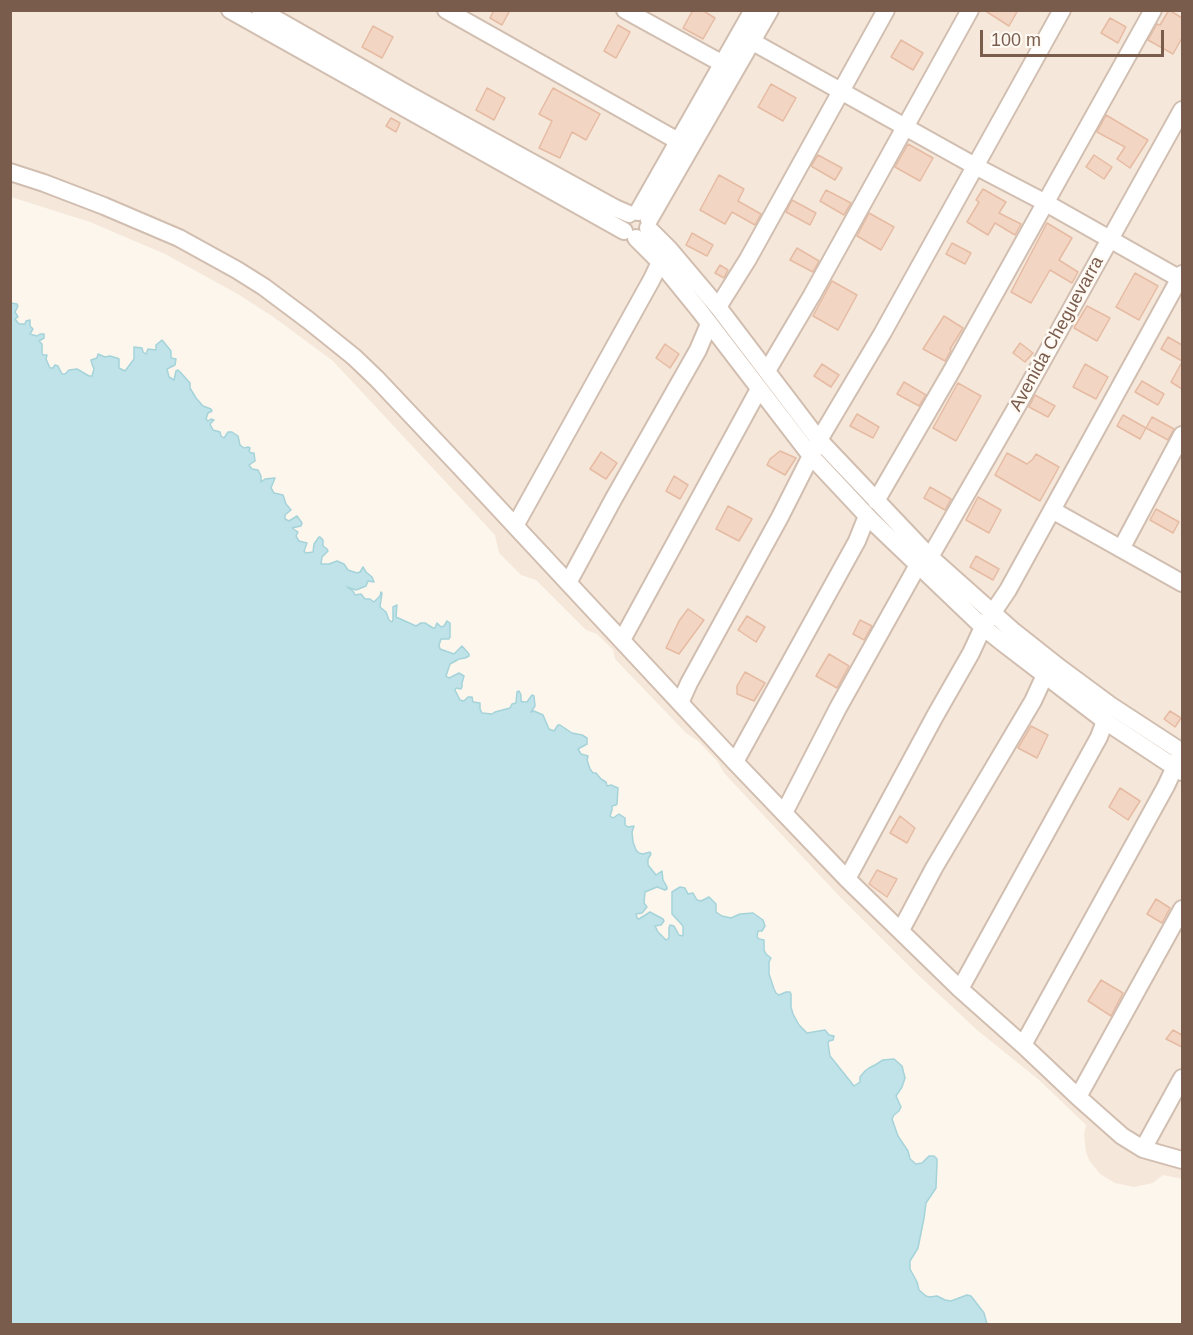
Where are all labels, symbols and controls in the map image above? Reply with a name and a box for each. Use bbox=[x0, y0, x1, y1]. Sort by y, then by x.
scale bar bbox=[983, 18, 1168, 56]
text: 100 m bbox=[991, 30, 1041, 50]
street label: Avenida Cheguevarra bbox=[1005, 253, 1109, 415]

